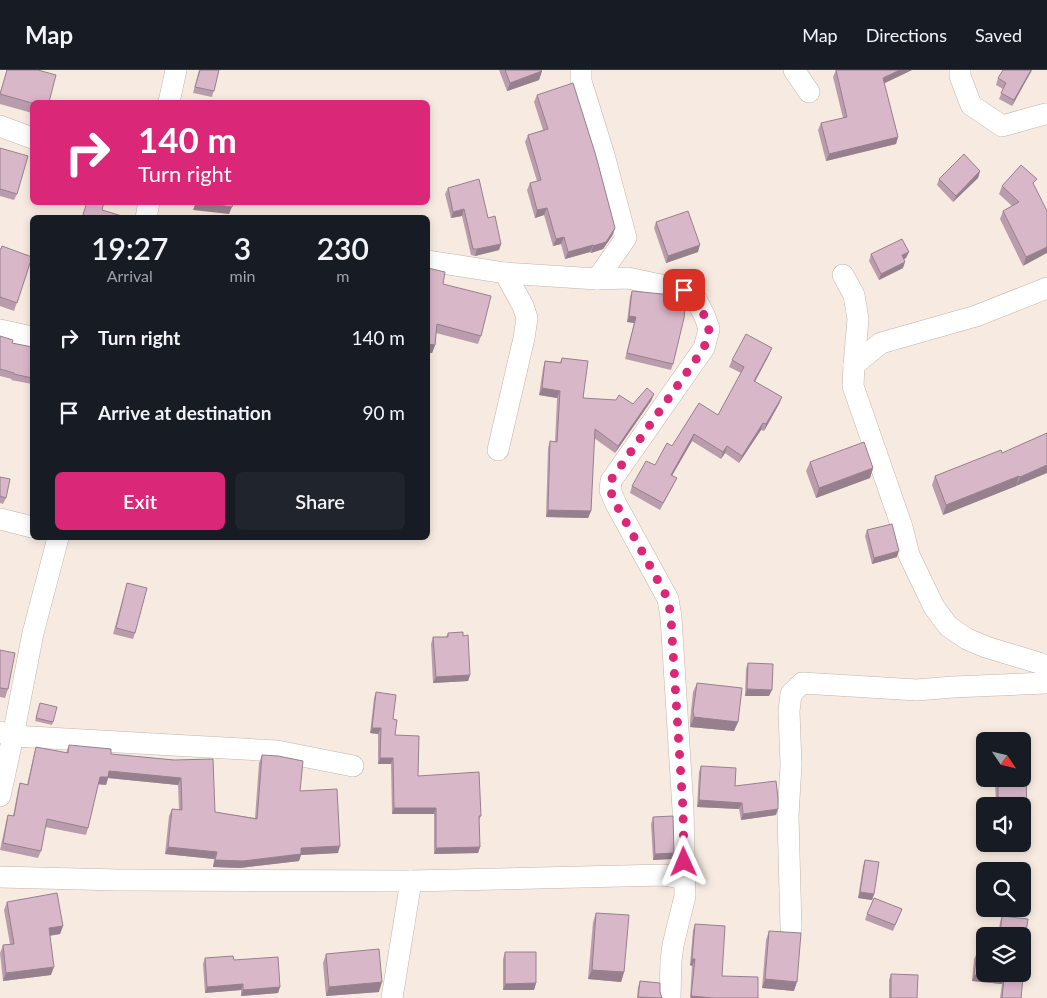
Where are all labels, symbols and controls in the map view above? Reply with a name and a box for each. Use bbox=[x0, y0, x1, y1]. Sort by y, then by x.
text: Map bbox=[25, 20, 73, 49]
text: Map bbox=[802, 24, 838, 46]
text: Directions bbox=[866, 24, 947, 46]
text: Saved bbox=[975, 24, 1022, 46]
text: 140 m bbox=[138, 118, 237, 160]
icon: right bbox=[55, 120, 120, 185]
text: Turn right bbox=[138, 160, 232, 187]
text: 19:27 bbox=[91, 230, 168, 266]
text: 3 bbox=[234, 230, 251, 266]
text: 230 bbox=[317, 230, 369, 266]
text: Arrival bbox=[107, 266, 153, 285]
text: min bbox=[230, 266, 255, 285]
text: m bbox=[336, 266, 349, 285]
pin bbox=[663, 269, 705, 311]
icon: arrive bbox=[670, 276, 698, 304]
icon: right bbox=[55, 324, 83, 352]
text: Turn right bbox=[98, 326, 180, 349]
text: 140 m bbox=[351, 326, 405, 349]
icon: arrive bbox=[55, 399, 83, 427]
text: Arrive at destination bbox=[98, 401, 271, 424]
text: 90 m bbox=[362, 401, 405, 424]
button: Exit bbox=[55, 472, 225, 530]
button: Share bbox=[235, 472, 405, 530]
north arrow bbox=[976, 732, 1031, 788]
map controls bbox=[976, 732, 1031, 982]
button: sound bbox=[976, 797, 1031, 852]
position arrow bbox=[657, 835, 709, 887]
button: search bbox=[976, 862, 1031, 917]
button: layers bbox=[976, 927, 1031, 982]

